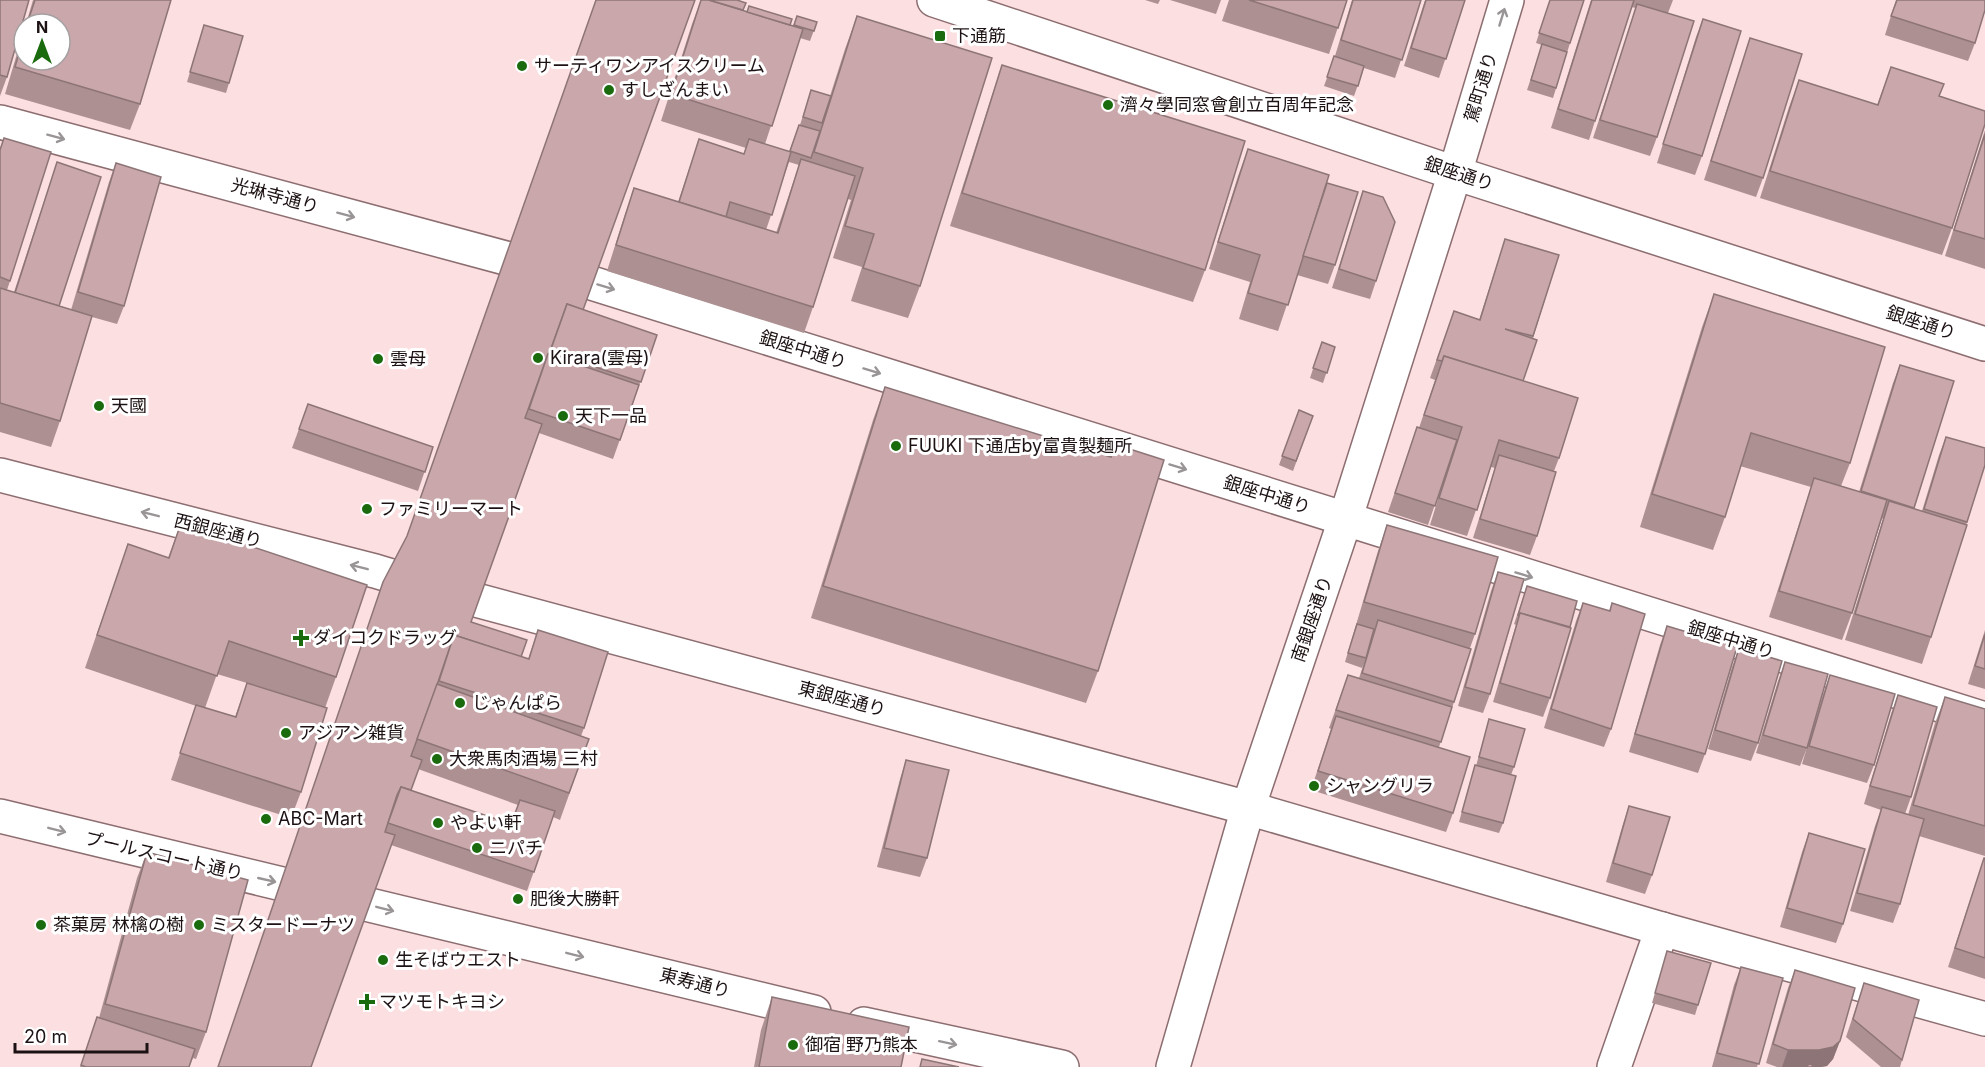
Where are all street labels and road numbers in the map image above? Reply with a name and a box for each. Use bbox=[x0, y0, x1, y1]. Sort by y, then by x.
street label: 駕町通り bbox=[1460, 49, 1501, 124]
street label: 銀座通り bbox=[1422, 152, 1497, 195]
street label: 光琳寺通り bbox=[229, 174, 321, 217]
street label: 銀座通り bbox=[1884, 301, 1959, 344]
street label: 銀座中通り bbox=[757, 326, 849, 373]
street label: 銀座中通り bbox=[1221, 471, 1313, 518]
street label: 西銀座通り bbox=[172, 509, 264, 552]
street label: 南銀座通り bbox=[1287, 573, 1336, 665]
street label: 銀座中通り bbox=[1685, 616, 1777, 663]
street label: 東銀座通り bbox=[796, 677, 888, 720]
street label: プールスコート通り bbox=[83, 827, 245, 884]
street label: 東寿通り bbox=[658, 964, 733, 1001]

